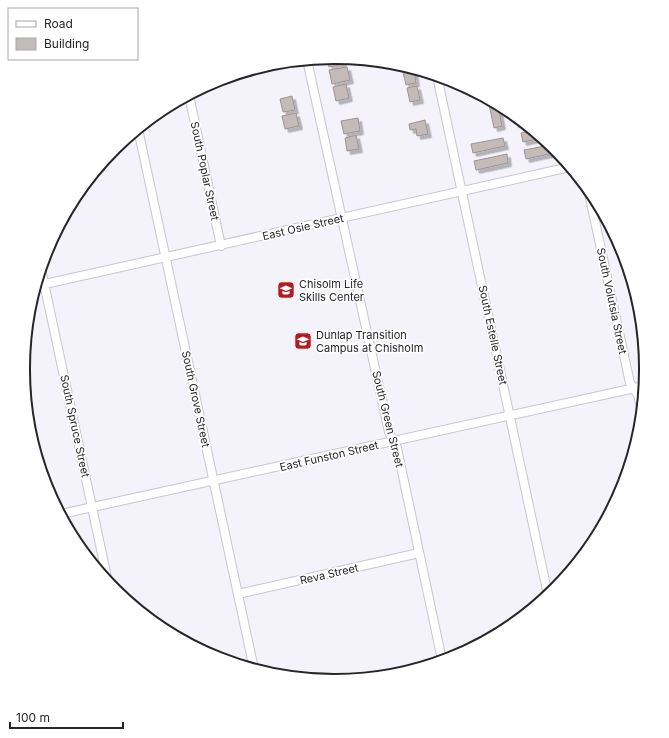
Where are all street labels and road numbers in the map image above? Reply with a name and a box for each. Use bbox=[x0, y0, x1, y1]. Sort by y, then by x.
street label: South Poplar Street bbox=[188, 120, 222, 222]
street label: East Osie Street bbox=[261, 211, 345, 243]
street label: South Volutsia Street bbox=[594, 247, 630, 356]
street label: South Estelle Street bbox=[476, 284, 510, 387]
street label: South Grove Street bbox=[179, 349, 213, 449]
street label: South Green Street bbox=[369, 369, 407, 469]
street label: South Spruce Street bbox=[57, 373, 93, 479]
street label: East Funston Street bbox=[278, 438, 380, 474]
street label: Reva Street bbox=[298, 560, 360, 588]

